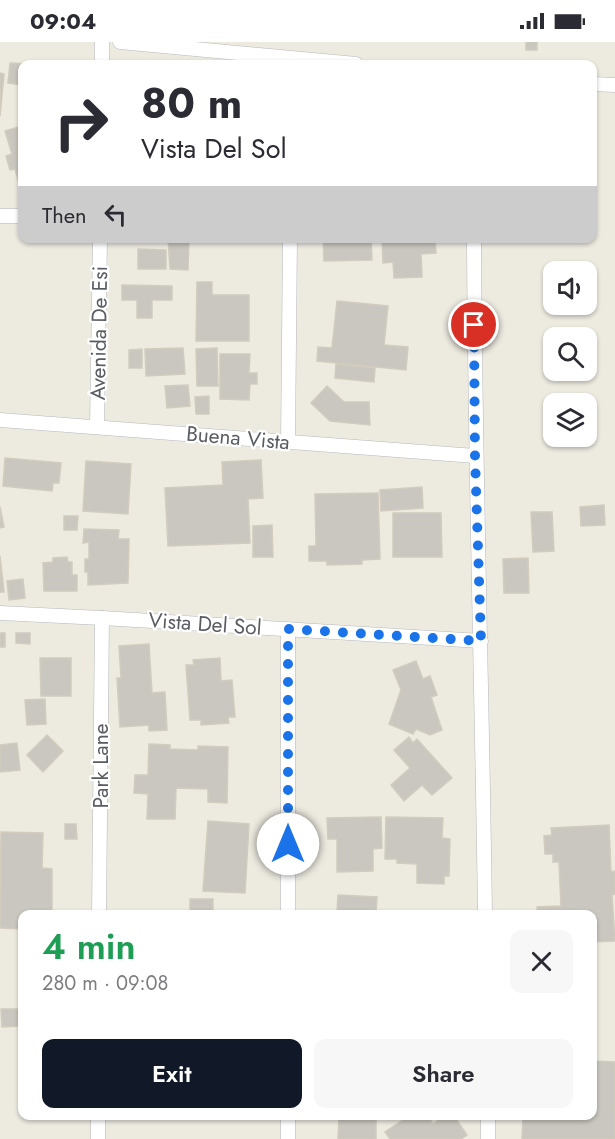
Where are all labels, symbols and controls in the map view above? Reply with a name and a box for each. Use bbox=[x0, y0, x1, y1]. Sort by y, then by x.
text: 09:04 bbox=[30, 5, 96, 37]
text: 80 m bbox=[141, 73, 242, 134]
icon: right bbox=[42, 84, 120, 162]
text: Vista Del Sol bbox=[141, 129, 287, 168]
icon: left bbox=[99, 198, 132, 231]
text: Then bbox=[42, 199, 87, 231]
map controls bbox=[543, 261, 597, 447]
button: sound bbox=[543, 261, 597, 315]
street label: Avenida De Esi bbox=[83, 266, 115, 400]
pin bbox=[448, 299, 499, 350]
icon: arrive bbox=[457, 308, 490, 341]
button: search bbox=[543, 327, 597, 381]
button: layers bbox=[543, 393, 597, 447]
street label: Buena Vista bbox=[185, 419, 291, 457]
street label: Vista Del Sol bbox=[147, 605, 263, 643]
street label: Park Lane bbox=[86, 723, 116, 809]
position arrow bbox=[256, 812, 320, 876]
text: 4 min bbox=[42, 920, 136, 972]
button: close bbox=[510, 930, 573, 993]
text: 280 m · 09:08 bbox=[42, 969, 168, 998]
button: Exit bbox=[42, 1039, 302, 1108]
button: Share bbox=[314, 1039, 573, 1108]

